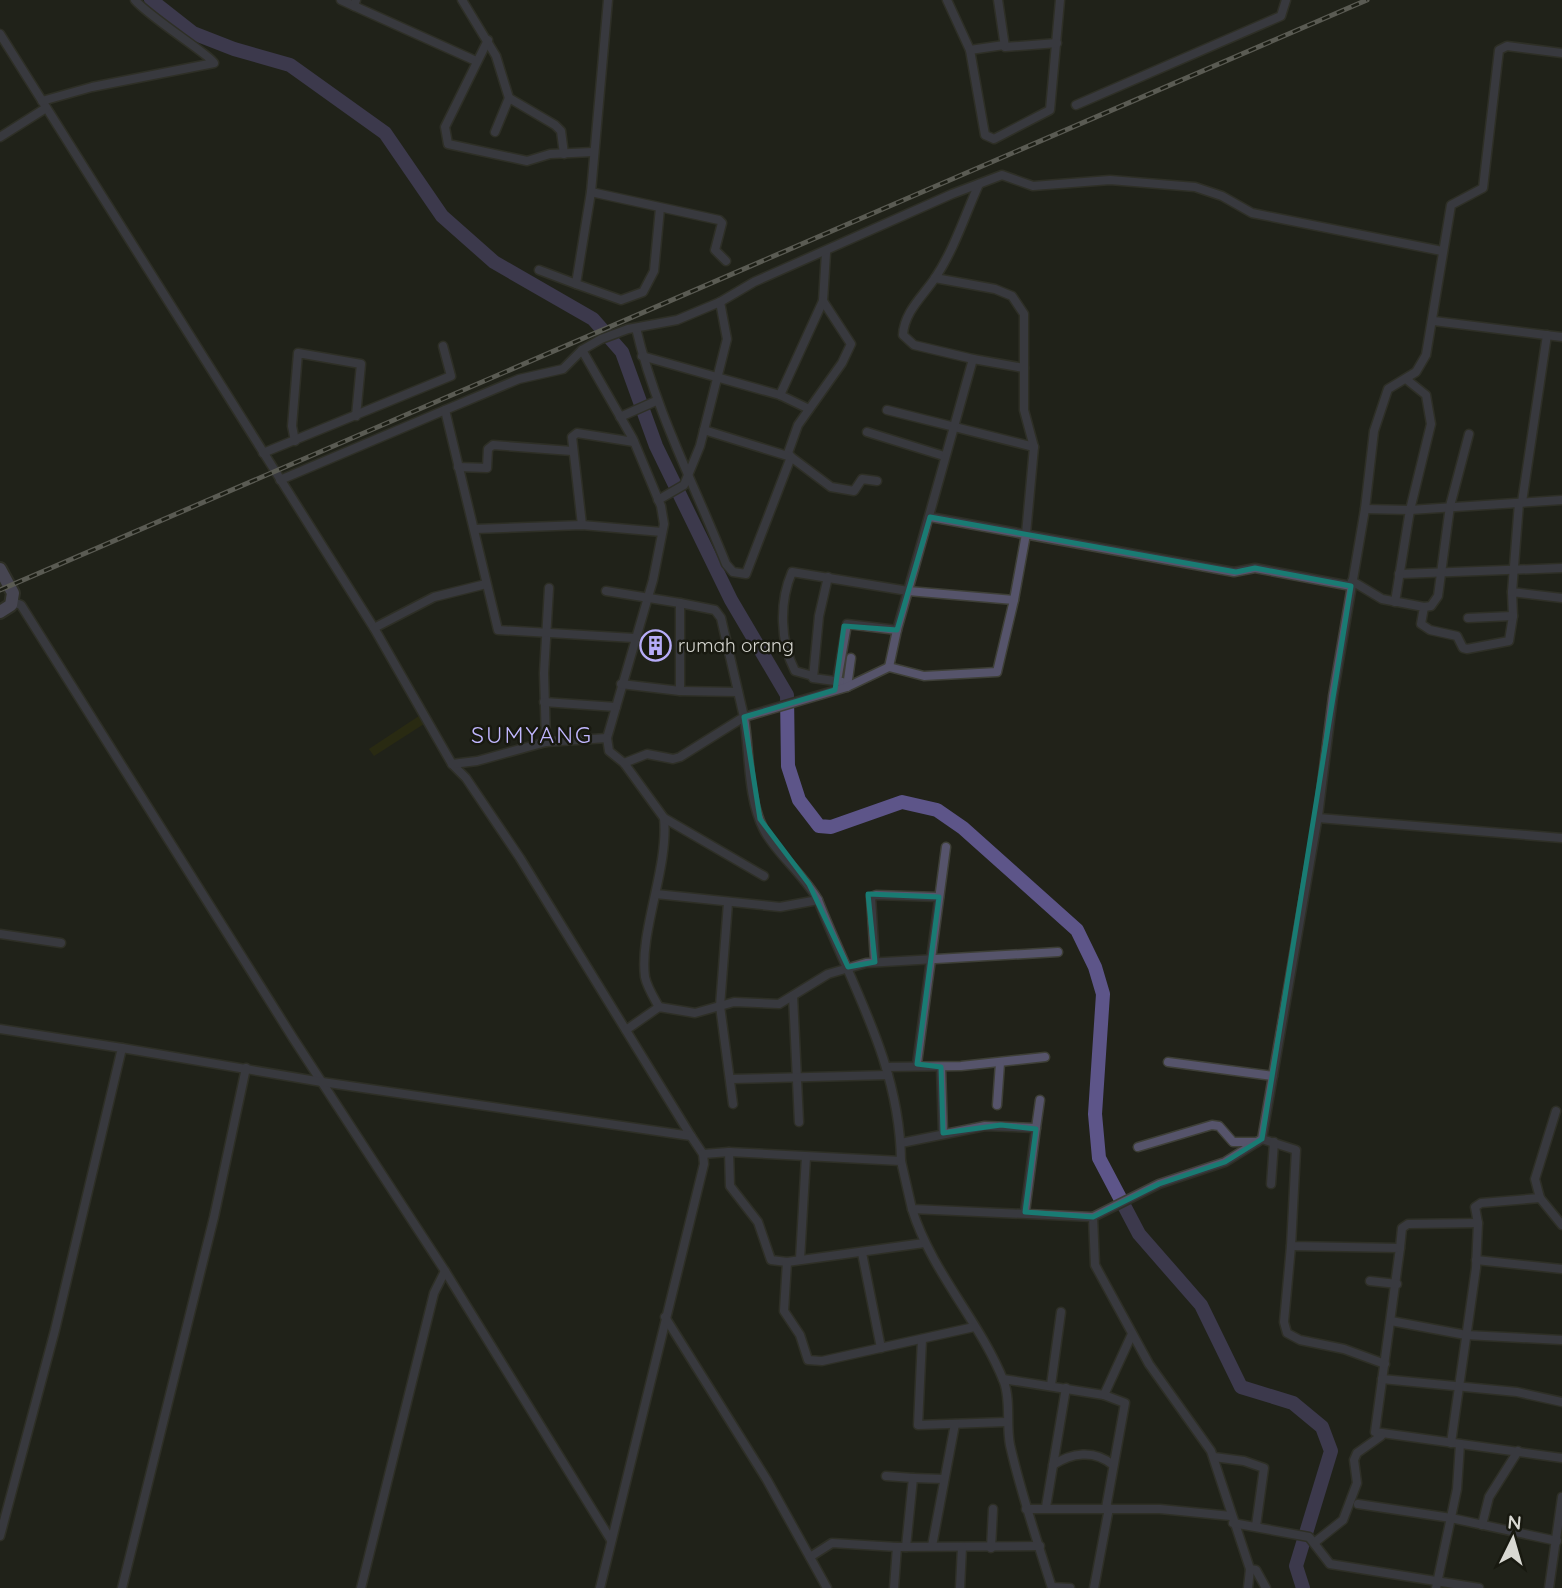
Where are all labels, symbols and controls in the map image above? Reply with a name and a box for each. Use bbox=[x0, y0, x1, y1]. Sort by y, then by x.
building icon: rumah orang bbox=[638, 628, 672, 662]
place label: rumah orang bbox=[678, 633, 794, 657]
district label: SUMYANG bbox=[471, 720, 593, 749]
north arrow bbox=[1478, 1504, 1548, 1574]
text: N bbox=[1506, 1510, 1522, 1535]

